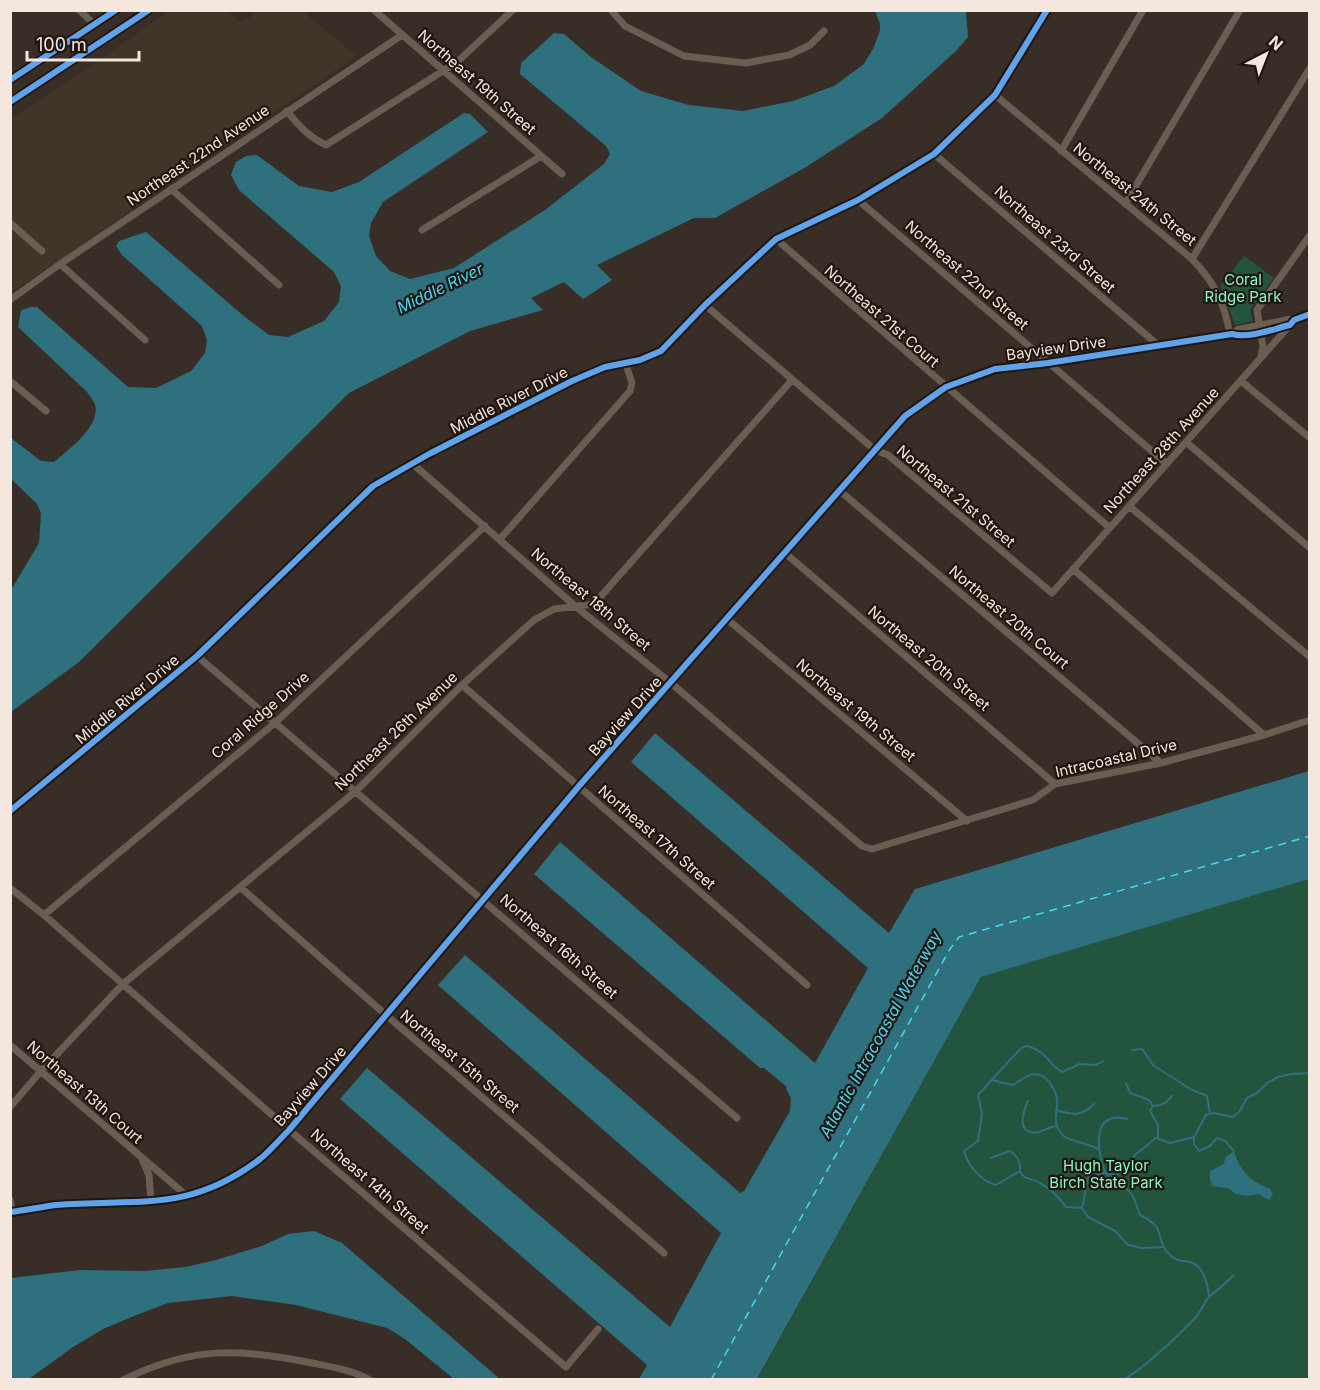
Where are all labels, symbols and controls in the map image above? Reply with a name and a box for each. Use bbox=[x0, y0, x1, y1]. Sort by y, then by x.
scale bar bbox=[27, 24, 140, 62]
north arrow bbox=[1236, 24, 1296, 84]
street label: Northeast 19th Street bbox=[414, 26, 540, 139]
text: N bbox=[1265, 31, 1287, 54]
text: 100 m bbox=[36, 34, 87, 55]
street label: Northeast 22nd Avenue bbox=[123, 100, 273, 210]
street label: Northeast 24th Street bbox=[1069, 138, 1201, 250]
street label: Northeast 23rd Street bbox=[991, 181, 1119, 297]
street label: Northeast 22nd Street bbox=[901, 216, 1033, 334]
water label: Middle River bbox=[394, 258, 487, 318]
street label: Northeast 21st Court bbox=[821, 261, 943, 371]
park label: Coral Ridge Park bbox=[1205, 270, 1282, 306]
street label: Bayview Drive bbox=[1005, 332, 1107, 364]
street label: Middle River Drive bbox=[447, 362, 571, 438]
street label: Northeast 28th Avenue bbox=[1099, 383, 1223, 517]
street label: Northeast 21st Street bbox=[893, 441, 1019, 551]
street label: Northeast 18th Street bbox=[527, 544, 655, 655]
street label: Northeast 20th Court bbox=[945, 561, 1073, 673]
street label: Northeast 20th Street bbox=[864, 601, 994, 715]
street label: Middle River Drive bbox=[71, 650, 183, 748]
street label: Northeast 19th Street bbox=[792, 654, 920, 766]
street label: Coral Ridge Drive bbox=[207, 667, 313, 763]
street label: Northeast 26th Avenue bbox=[331, 667, 461, 795]
street label: Bayview Drive bbox=[584, 672, 666, 760]
street label: Intracoastal Drive bbox=[1053, 735, 1179, 781]
street label: Northeast 17th Street bbox=[594, 781, 720, 893]
street label: Northeast 16th Street bbox=[496, 890, 622, 1002]
water label: Atlantic Intracoastal Waterway bbox=[814, 926, 946, 1142]
street label: Northeast 15th Street bbox=[396, 1006, 524, 1116]
street label: Northeast 13th Court bbox=[23, 1037, 147, 1148]
street label: Bayview Drive bbox=[270, 1042, 350, 1130]
street label: Northeast 14th Street bbox=[307, 1124, 433, 1238]
park label: Hugh Taylor Birch State Park bbox=[1049, 1156, 1163, 1192]

